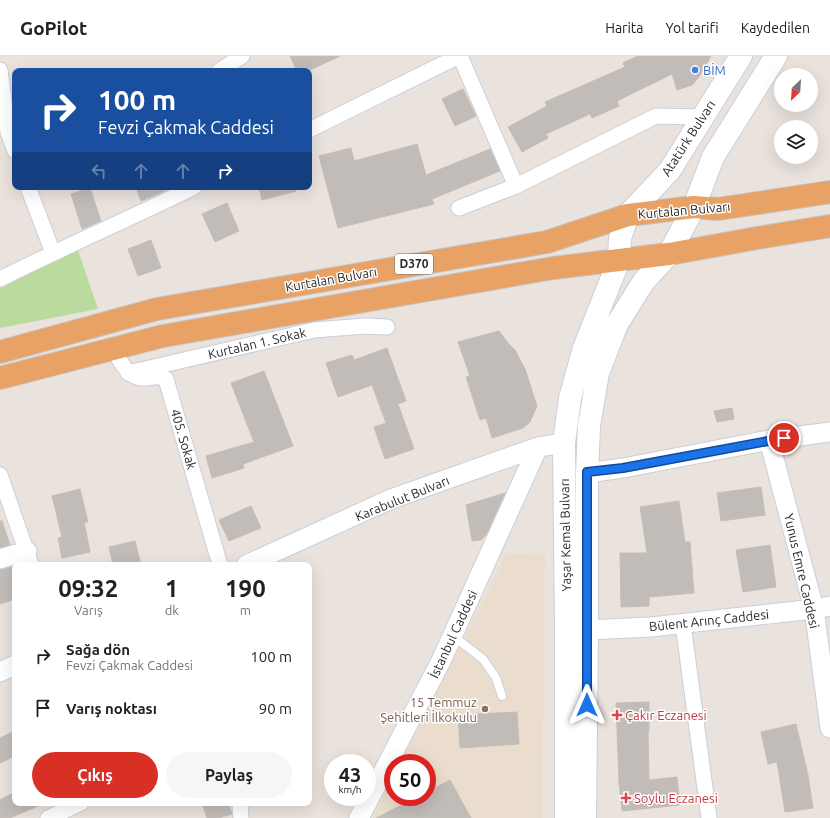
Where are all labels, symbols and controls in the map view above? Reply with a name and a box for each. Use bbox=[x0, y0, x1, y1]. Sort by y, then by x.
text: GoPilot bbox=[20, 17, 87, 39]
text: Harita bbox=[605, 20, 643, 36]
text: Yol tarifi bbox=[665, 20, 719, 36]
text: Kaydedilen bbox=[741, 20, 810, 36]
place label: BİM bbox=[703, 62, 726, 77]
marker: BİM bbox=[690, 65, 700, 75]
north arrow bbox=[774, 68, 818, 112]
map controls bbox=[774, 68, 818, 164]
icon: right bbox=[32, 84, 84, 136]
text: 100 m bbox=[98, 84, 176, 115]
street label: Atatürk Bulvarı bbox=[658, 98, 718, 178]
text: Fevzi Çakmak Caddesi bbox=[98, 117, 274, 137]
button: layers bbox=[774, 120, 818, 164]
icon: left bbox=[88, 160, 110, 182]
icon: ahead bbox=[130, 160, 152, 182]
icon: ahead bbox=[172, 160, 194, 182]
icon: right bbox=[214, 160, 236, 182]
street label: Kurtalan Bulvarı bbox=[637, 199, 731, 221]
road number: D370 bbox=[395, 254, 433, 274]
street label: Kurtalan Bulvarı bbox=[284, 264, 378, 294]
street label: Kurtalan 1. Sokak bbox=[207, 325, 308, 361]
street label: 405. Sokak bbox=[169, 407, 199, 471]
pin bbox=[767, 421, 801, 455]
icon: arrive bbox=[773, 427, 795, 449]
street label: Karabulut Bulvarı bbox=[353, 473, 451, 523]
street label: Yaşar Kemal Bulvarı bbox=[557, 478, 573, 592]
street label: Yunus Emre Caddesi bbox=[782, 512, 822, 630]
text: 09:32 bbox=[58, 575, 118, 602]
text: 1 bbox=[165, 575, 178, 602]
text: 190 bbox=[225, 575, 266, 602]
street label: İstanbul Caddesi bbox=[426, 587, 480, 680]
text: Varış bbox=[74, 603, 103, 617]
text: dk bbox=[165, 603, 179, 617]
text: m bbox=[240, 603, 251, 617]
street label: Bülent Arınç Caddesi bbox=[648, 607, 770, 633]
text: Sağa dön bbox=[66, 641, 130, 658]
icon: right bbox=[32, 645, 54, 667]
text: 100 m bbox=[250, 648, 292, 665]
text: Fevzi Çakmak Caddesi bbox=[66, 658, 193, 672]
position arrow bbox=[566, 684, 608, 726]
place label: 15 Temmuz Şehitleri İlkokulu bbox=[380, 695, 477, 724]
icon: arrive bbox=[32, 697, 54, 719]
text: Varış noktası bbox=[66, 700, 157, 717]
text: 90 m bbox=[259, 700, 292, 717]
marker: 15 Temmuz Şehitleri İlkokulu bbox=[480, 704, 490, 714]
place label: Çakır Eczanesi bbox=[625, 708, 707, 722]
marker: Çakır Eczanesi bbox=[612, 710, 622, 720]
button: Çıkış bbox=[32, 752, 158, 798]
button: Paylaş bbox=[166, 752, 292, 798]
speed limit sign: 50 bbox=[384, 754, 436, 806]
text: 43 bbox=[339, 763, 361, 786]
text: km/h bbox=[338, 784, 362, 795]
place label: Soylu Eczanesi bbox=[634, 791, 718, 805]
marker: Soylu Eczanesi bbox=[621, 793, 631, 803]

